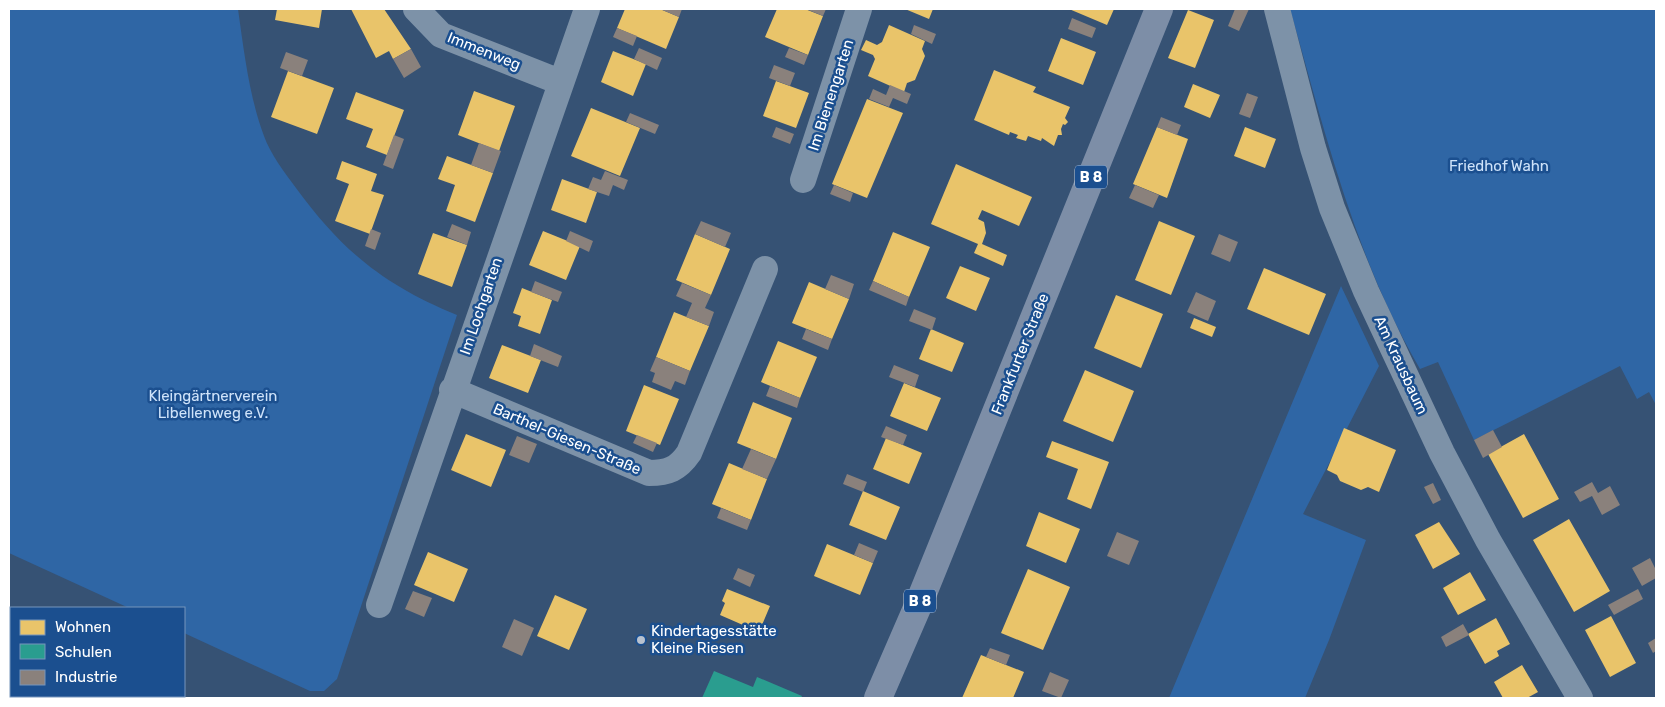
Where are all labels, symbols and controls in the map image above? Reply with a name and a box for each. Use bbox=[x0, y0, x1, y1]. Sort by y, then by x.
street label: Immenweg bbox=[445, 28, 523, 74]
street label: Im Bienengarten bbox=[805, 37, 857, 153]
park label: Friedhof Wahn bbox=[1449, 157, 1549, 175]
road number: B 8 bbox=[1075, 166, 1107, 188]
street label: Im Lochgarten bbox=[456, 255, 506, 357]
street label: Frankfurter Straße bbox=[987, 291, 1053, 417]
street label: Am Krausbaum bbox=[1370, 313, 1432, 417]
park label: Kleingärtnerverein Libellenweg e.V. bbox=[149, 387, 277, 422]
street label: Barthel-Giesen-Straße bbox=[490, 400, 644, 478]
road number: B 8 bbox=[904, 590, 936, 612]
legend bbox=[10, 607, 185, 697]
text: Wohnen bbox=[55, 618, 111, 636]
place label: Kindertagesstätte Kleine Riesen bbox=[651, 622, 777, 657]
marker: Kindertagesstätte Kleine Riesen bbox=[635, 634, 647, 646]
text: Schulen bbox=[55, 643, 112, 661]
text: Industrie bbox=[55, 668, 117, 686]

